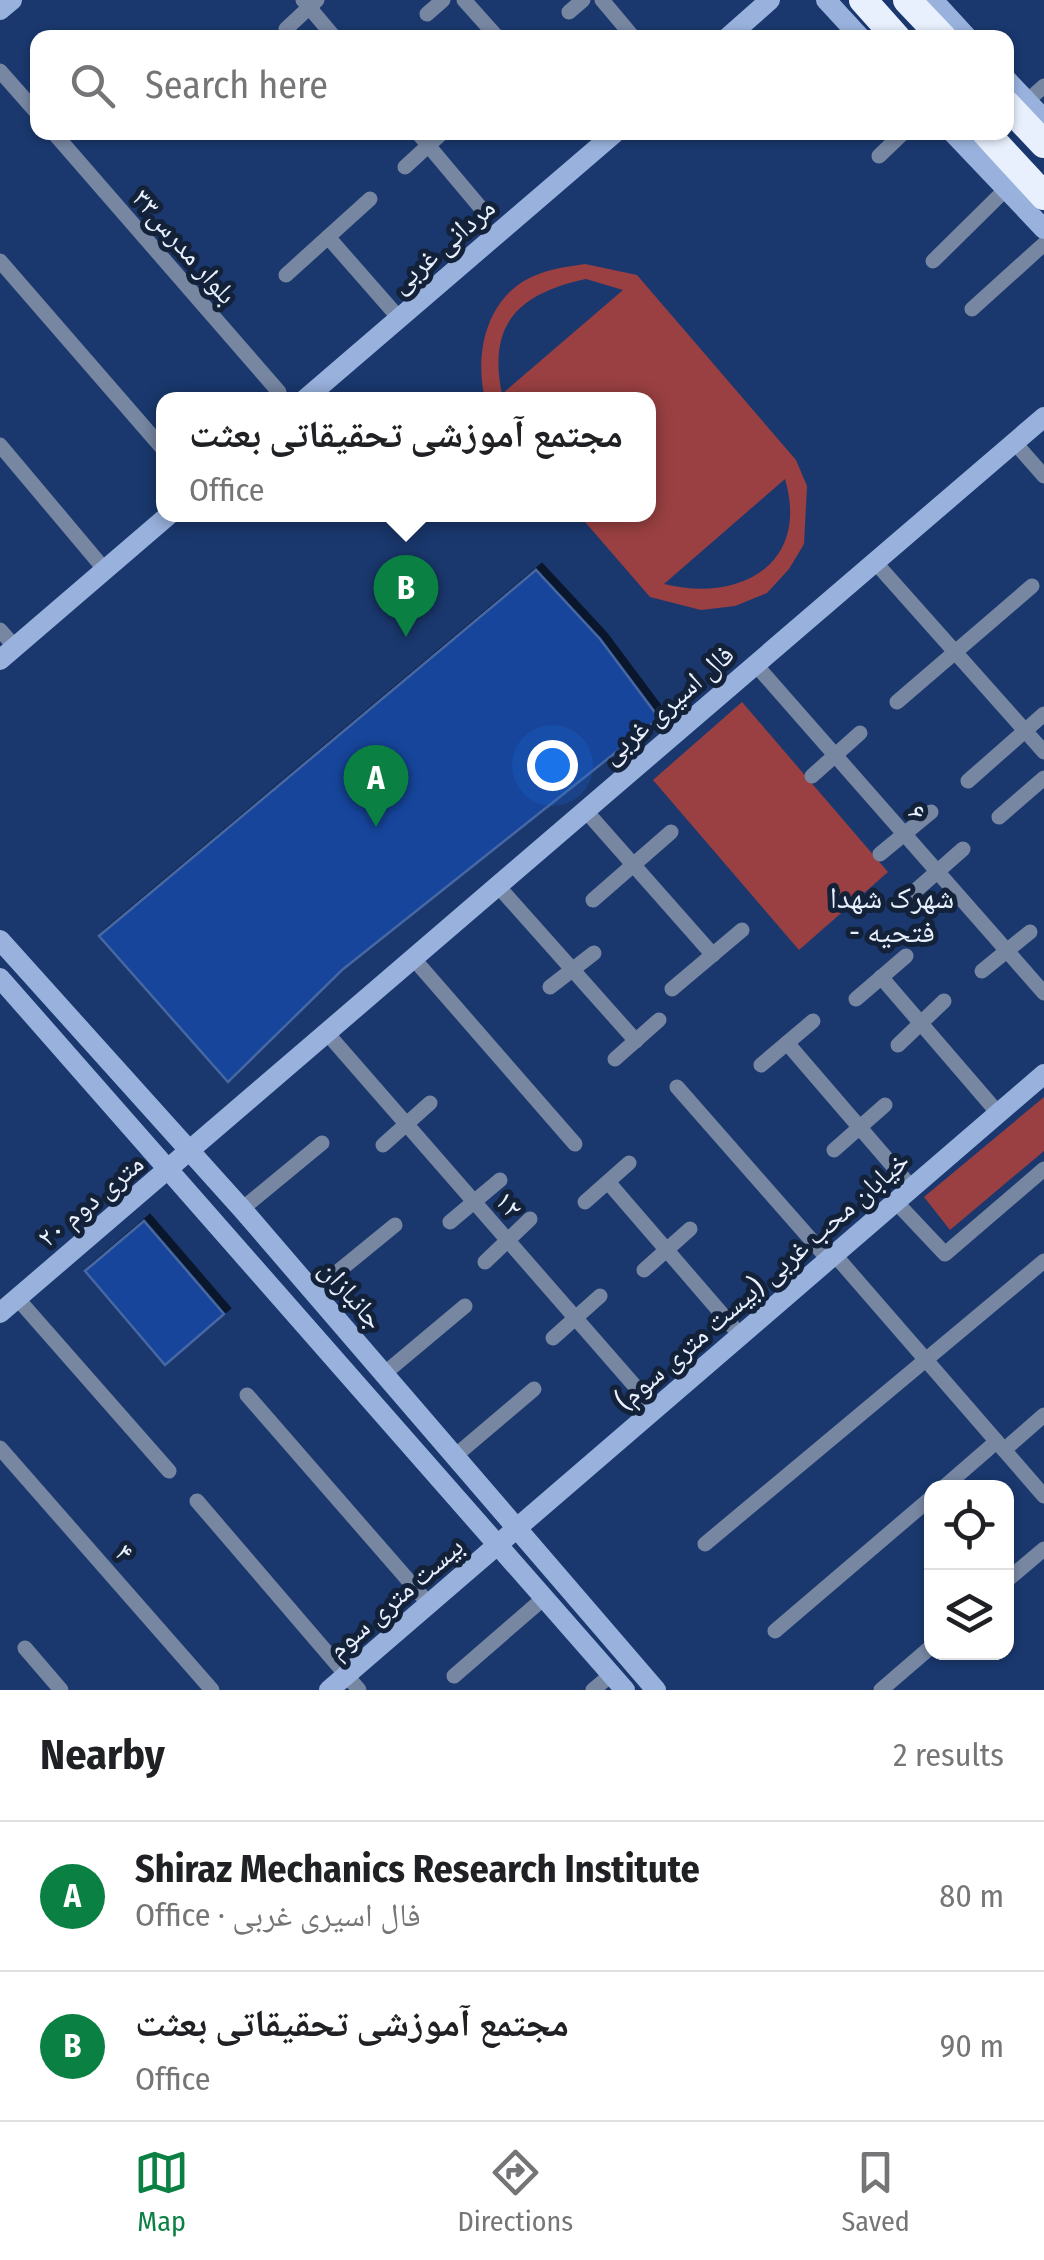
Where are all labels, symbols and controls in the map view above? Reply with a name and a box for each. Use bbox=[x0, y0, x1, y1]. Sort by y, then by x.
search box bbox=[30, 30, 1014, 140]
icon: search bbox=[65, 58, 120, 113]
text: Search here bbox=[145, 62, 328, 108]
street label: بلوار مدرس۳۳ bbox=[125, 182, 244, 311]
street label: مردانی غربی bbox=[383, 191, 502, 301]
popup bbox=[156, 392, 656, 522]
text: مجتمع آموزشی تحقیقاتی بعثت bbox=[189, 411, 623, 457]
text: Office bbox=[189, 471, 265, 509]
pin: B bbox=[374, 554, 438, 637]
street label: فال اسیری غربی bbox=[594, 638, 741, 772]
your location bbox=[527, 740, 578, 791]
pin: A bbox=[344, 744, 408, 827]
street label: ۶ bbox=[901, 797, 934, 828]
district label: شهرک شهدا - فتحیه bbox=[830, 880, 954, 950]
street label: خیابان محب غربی (بیست متری سوم) bbox=[609, 1144, 917, 1418]
street label: ۲۰ متری دوم bbox=[31, 1147, 151, 1256]
street label: ۱۲ bbox=[488, 1184, 529, 1225]
street label: جانبازان bbox=[312, 1253, 391, 1336]
map controls bbox=[924, 1480, 1014, 1660]
button: locate bbox=[924, 1480, 1014, 1570]
street label: بیست متری سوم bbox=[321, 1529, 471, 1667]
street label: ۴ bbox=[108, 1537, 141, 1568]
button: layers bbox=[924, 1570, 1014, 1660]
text: Nearby bbox=[40, 1730, 165, 1780]
text: 2 results bbox=[893, 1736, 1004, 1774]
text: Shiraz Mechanics Research Institute bbox=[135, 1846, 700, 1892]
text: A bbox=[64, 1877, 81, 1915]
text: 80 m bbox=[939, 1877, 1004, 1915]
text: Office · فال اسیری غربی bbox=[135, 1896, 421, 1934]
text: مجتمع آموزشی تحقیقاتی بعثت bbox=[135, 2000, 569, 2046]
text: B bbox=[64, 2027, 81, 2065]
text: 90 m bbox=[940, 2027, 1004, 2065]
text: Office bbox=[135, 2060, 211, 2098]
tab: Map bbox=[134, 2145, 189, 2238]
tab: Directions bbox=[457, 2145, 573, 2238]
tab: Saved bbox=[841, 2145, 910, 2238]

